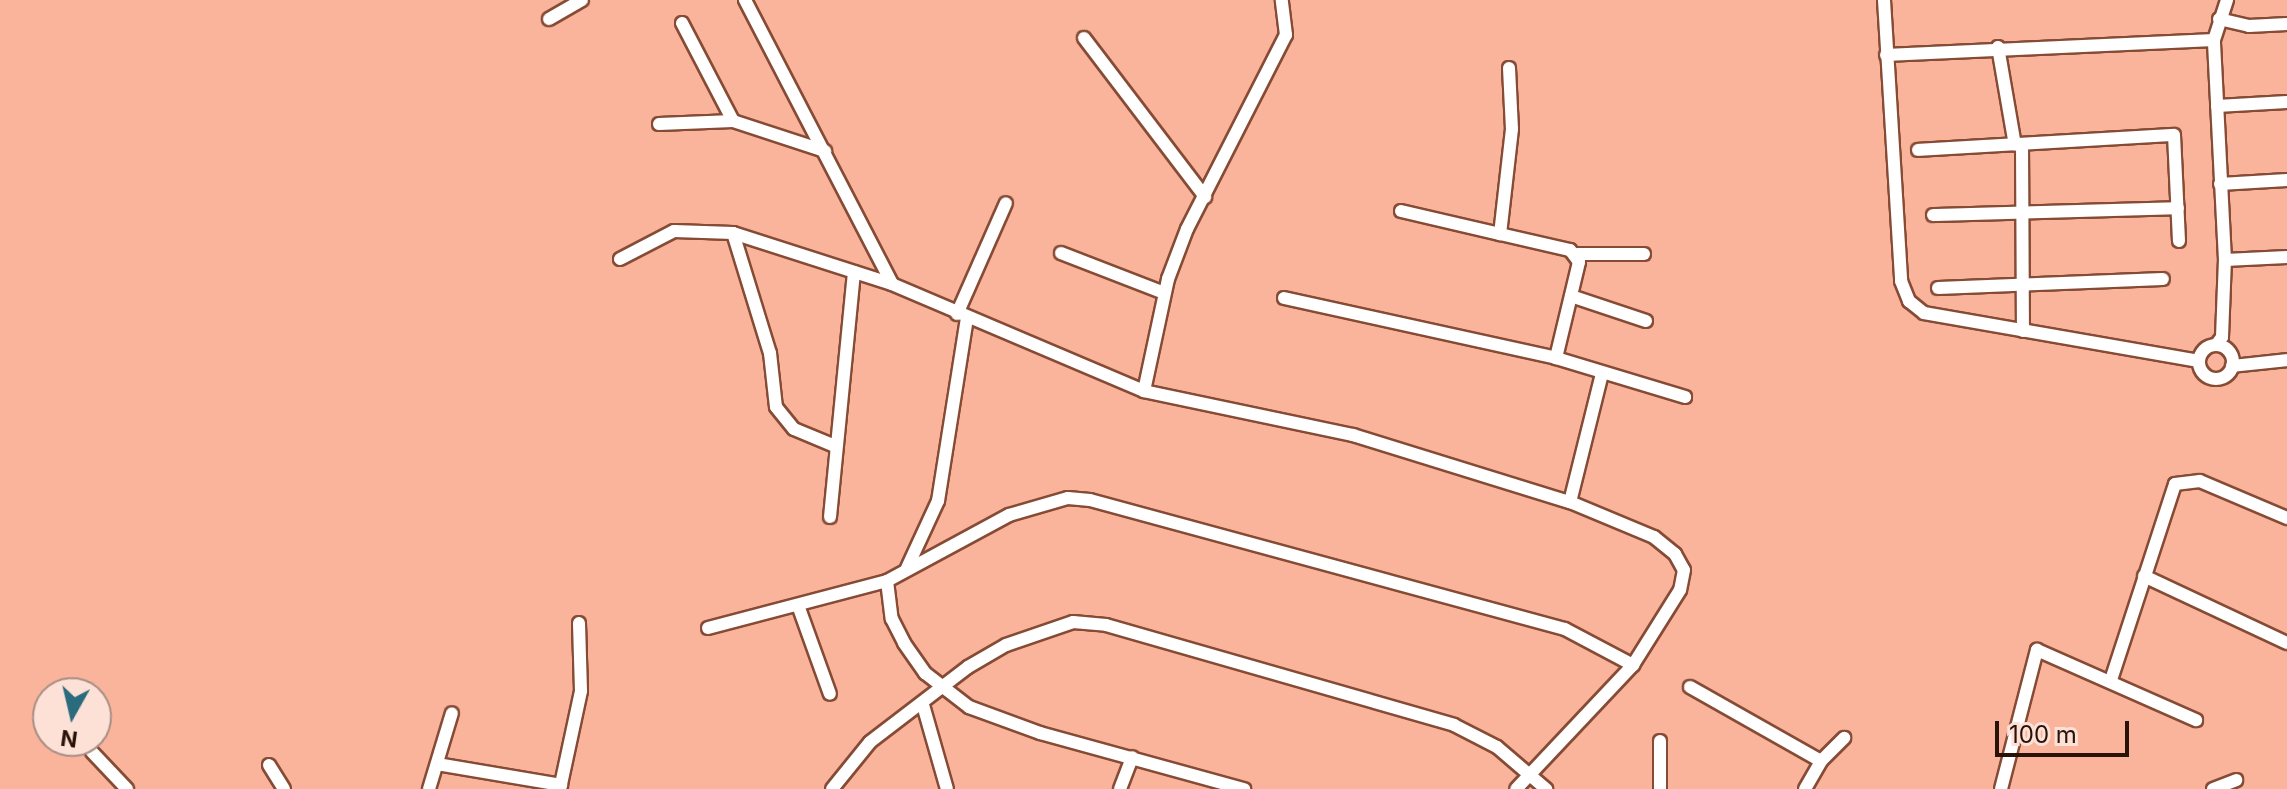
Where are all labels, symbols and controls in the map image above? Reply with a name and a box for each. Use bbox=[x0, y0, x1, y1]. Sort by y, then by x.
north arrow bbox=[32, 677, 112, 757]
scale bar bbox=[1999, 705, 2133, 755]
text: 100 m bbox=[2009, 720, 2077, 749]
text: N bbox=[59, 725, 79, 753]

